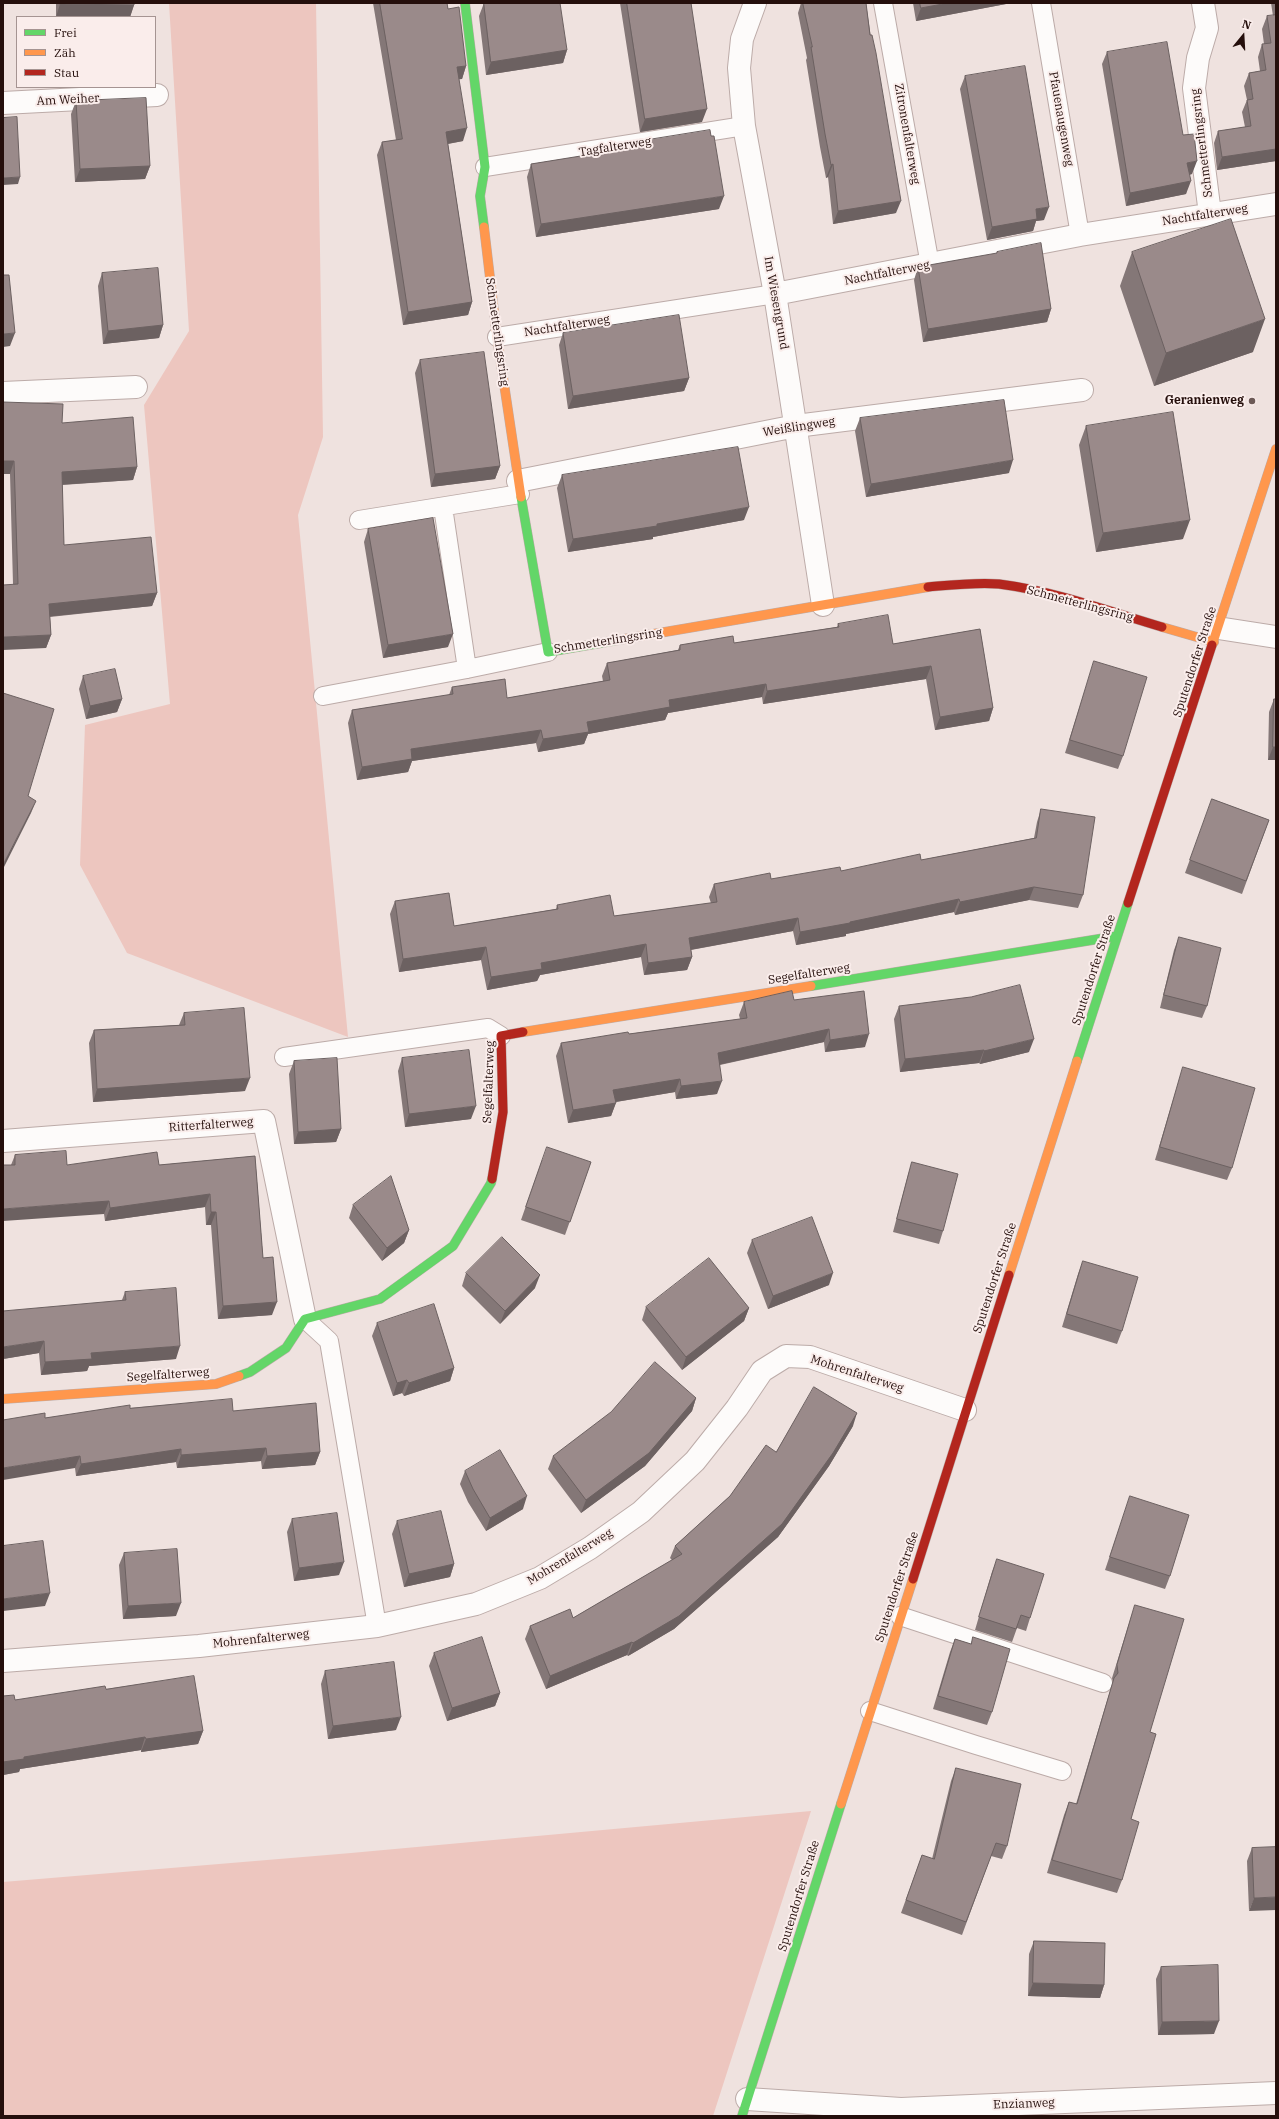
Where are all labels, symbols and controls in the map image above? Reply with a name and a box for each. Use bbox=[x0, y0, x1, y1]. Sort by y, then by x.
legend bbox=[16, 16, 156, 88]
north arrow bbox=[1223, 16, 1263, 56]
text: N bbox=[1240, 17, 1253, 33]
text: Frei bbox=[54, 25, 77, 40]
text: Zäh bbox=[54, 45, 76, 60]
text: Stau bbox=[54, 65, 79, 80]
street label: Pfauenaugenweg bbox=[1046, 70, 1076, 168]
street label: Zitronenfalterweg bbox=[891, 82, 923, 186]
street label: Schmetterlingsring bbox=[1188, 88, 1216, 198]
street label: Am Weiher bbox=[36, 91, 100, 109]
street label: Tagfalterweg bbox=[578, 134, 652, 160]
street label: Nachtfalterweg bbox=[1161, 201, 1249, 229]
street label: Im Wiesengrund bbox=[761, 255, 791, 351]
street label: Nachtfalterweg bbox=[843, 258, 931, 288]
street label: Schmetterlingsring bbox=[482, 277, 512, 387]
street label: Nachtfalterweg bbox=[523, 312, 611, 340]
place label: Geranienweg bbox=[1165, 394, 1244, 408]
marker: Geranienweg bbox=[1247, 396, 1257, 406]
street label: Weißlingweg bbox=[762, 414, 836, 440]
street label: Schmetterlingsring bbox=[1025, 583, 1135, 625]
street label: Sputendorfer Straße bbox=[1170, 605, 1220, 719]
street label: Schmetterlingsring bbox=[553, 625, 663, 657]
street label: Sputendorfer Straße bbox=[1069, 913, 1119, 1027]
street label: Segelfalterweg bbox=[767, 960, 851, 988]
street label: Segelfalterweg bbox=[480, 1040, 498, 1124]
street label: Ritterfalterweg bbox=[168, 1115, 254, 1135]
street label: Sputendorfer Straße bbox=[970, 1221, 1020, 1335]
street label: Mohrenfalterweg bbox=[809, 1352, 905, 1396]
street label: Segelfalterweg bbox=[126, 1365, 210, 1385]
street label: Mohrenfalterweg bbox=[525, 1526, 615, 1588]
street label: Sputendorfer Straße bbox=[872, 1530, 922, 1644]
street label: Mohrenfalterweg bbox=[212, 1627, 310, 1651]
street label: Sputendorfer Straße bbox=[775, 1839, 823, 1953]
street label: Enzianweg bbox=[993, 2096, 1055, 2112]

